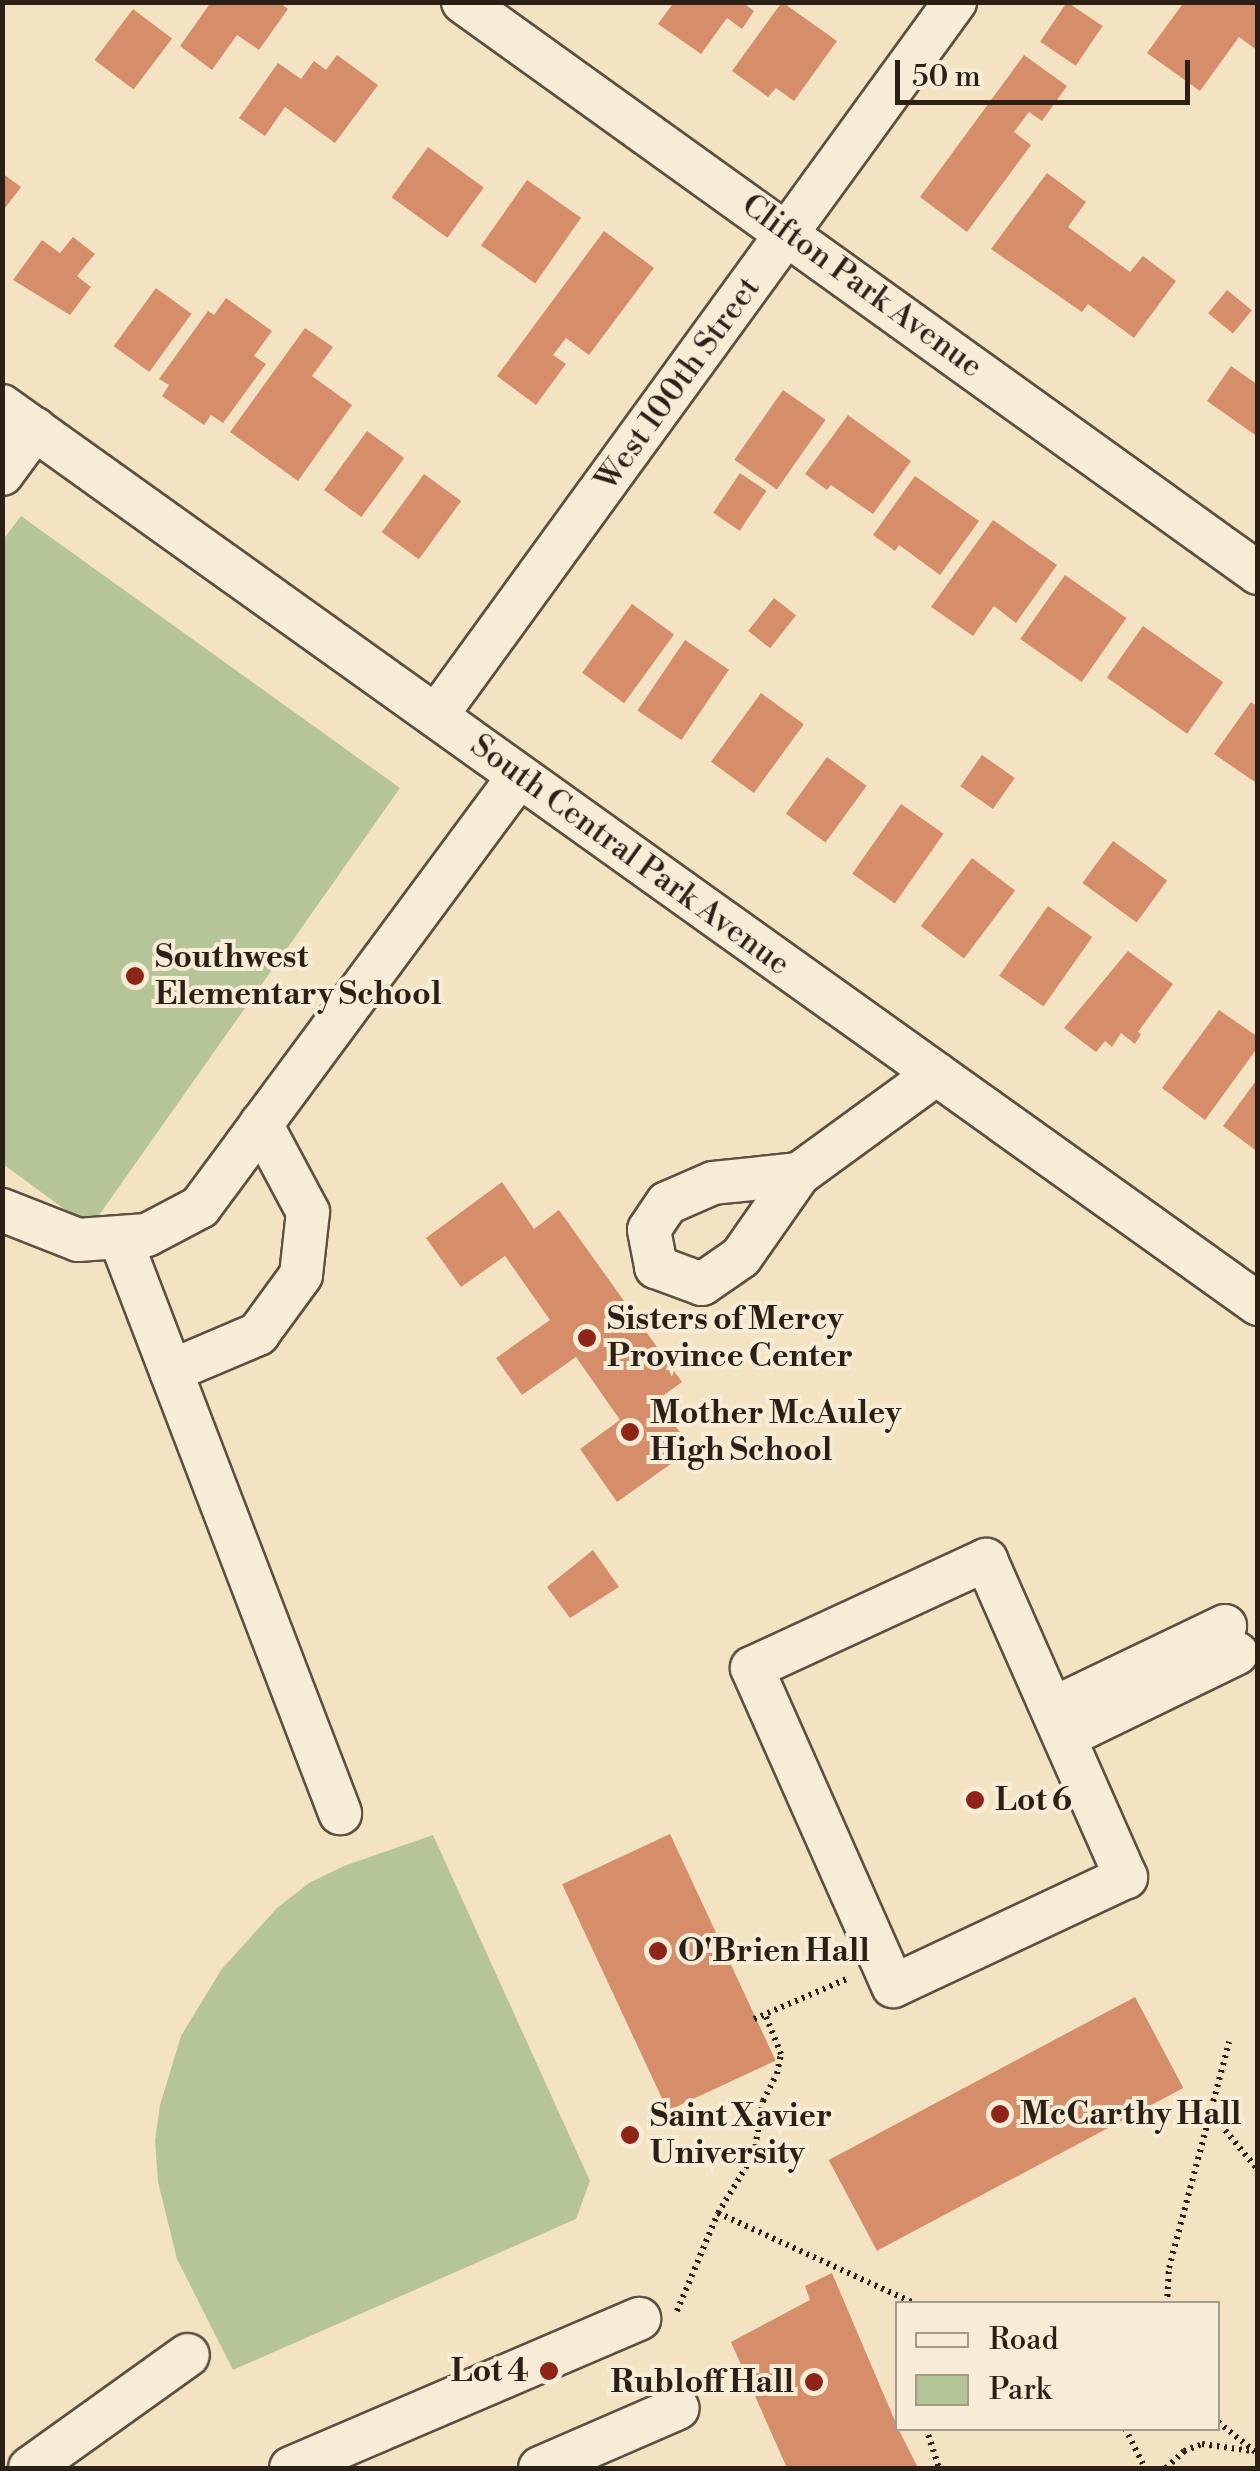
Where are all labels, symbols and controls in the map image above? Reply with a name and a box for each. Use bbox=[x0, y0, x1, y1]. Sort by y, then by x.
scale bar bbox=[900, 40, 1195, 102]
text: 50 m bbox=[912, 58, 981, 96]
street label: Clifton Park Avenue bbox=[734, 186, 990, 386]
street label: West 100th Street bbox=[588, 270, 768, 498]
street label: South Central Park Avenue bbox=[463, 726, 797, 984]
place label: Southwest Elementary School bbox=[155, 939, 441, 1014]
marker: Southwest Elementary School bbox=[124, 965, 146, 987]
place label: Sisters of Mercy Province Center bbox=[607, 1301, 853, 1376]
marker: Sisters of Mercy Province Center bbox=[576, 1327, 598, 1349]
place label: Mother McAuley High School bbox=[650, 1395, 901, 1470]
marker: Mother McAuley High School bbox=[619, 1421, 641, 1443]
place label: Lot 6 bbox=[995, 1781, 1072, 1819]
marker: Lot 6 bbox=[964, 1789, 986, 1811]
place label: O'Brien Hall bbox=[678, 1932, 870, 1970]
marker: O'Brien Hall bbox=[647, 1940, 669, 1962]
place label: McCarthy Hall bbox=[1020, 2095, 1241, 2133]
place label: Saint Xavier University bbox=[650, 2098, 832, 2173]
marker: McCarthy Hall bbox=[989, 2103, 1011, 2125]
marker: Saint Xavier University bbox=[619, 2124, 641, 2146]
legend bbox=[895, 2301, 1220, 2431]
text: Road bbox=[989, 2321, 1059, 2359]
place label: Lot 4 bbox=[451, 2352, 529, 2390]
marker: Lot 4 bbox=[538, 2360, 560, 2382]
place label: Rubloff Hall bbox=[611, 2363, 794, 2401]
marker: Rubloff Hall bbox=[803, 2371, 825, 2393]
text: Park bbox=[989, 2371, 1051, 2409]

